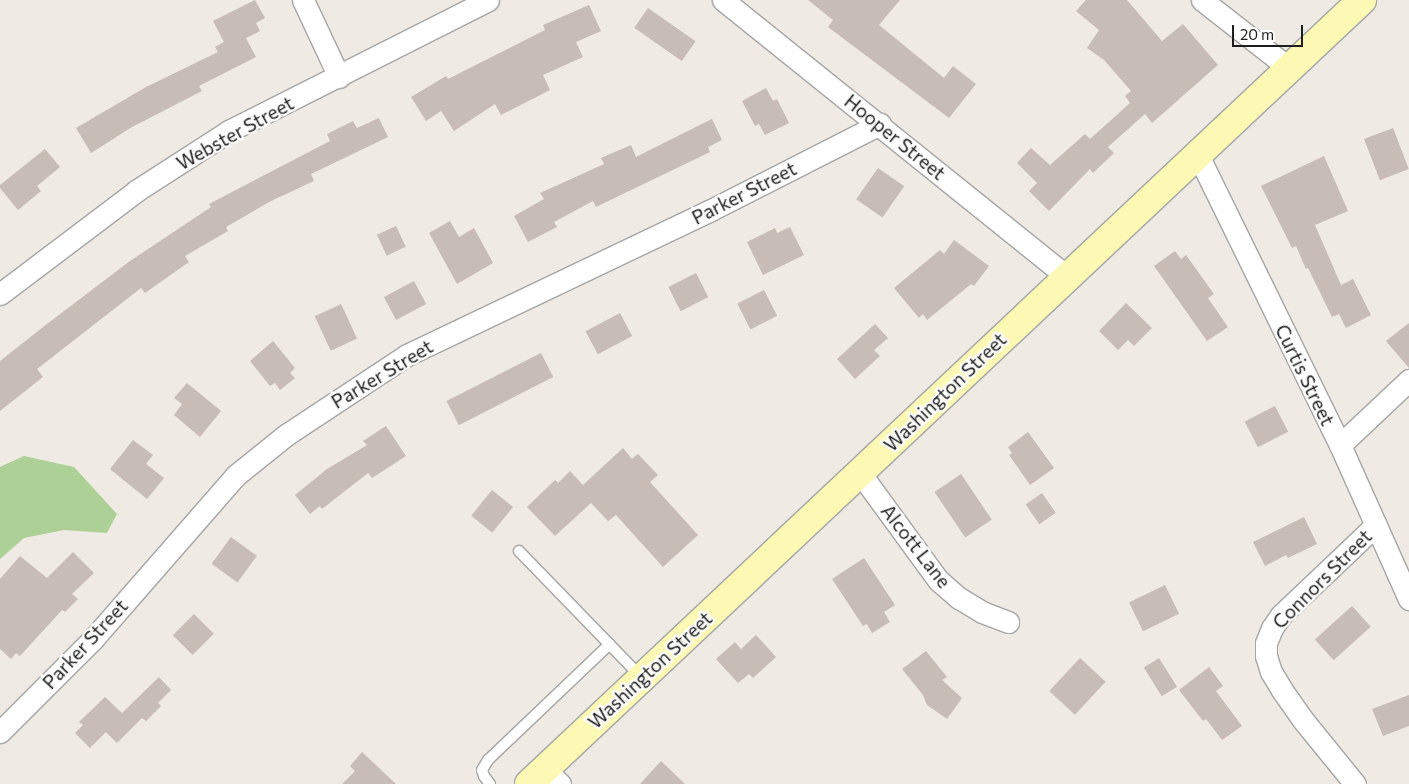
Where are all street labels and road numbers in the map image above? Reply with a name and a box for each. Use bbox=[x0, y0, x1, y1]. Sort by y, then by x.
street label: Hooper Street bbox=[840, 89, 950, 185]
street label: Webster Street bbox=[172, 91, 298, 175]
street label: Parker Street bbox=[688, 157, 800, 229]
street label: Curtis Street bbox=[1271, 321, 1339, 429]
street label: Washington Street bbox=[879, 328, 1011, 456]
street label: Parker Street bbox=[327, 335, 437, 413]
street label: Alcott Lane bbox=[876, 500, 956, 592]
street label: Connors Street bbox=[1268, 525, 1376, 633]
street label: Parker Street bbox=[38, 594, 132, 694]
street label: Washington Street bbox=[583, 607, 717, 733]

